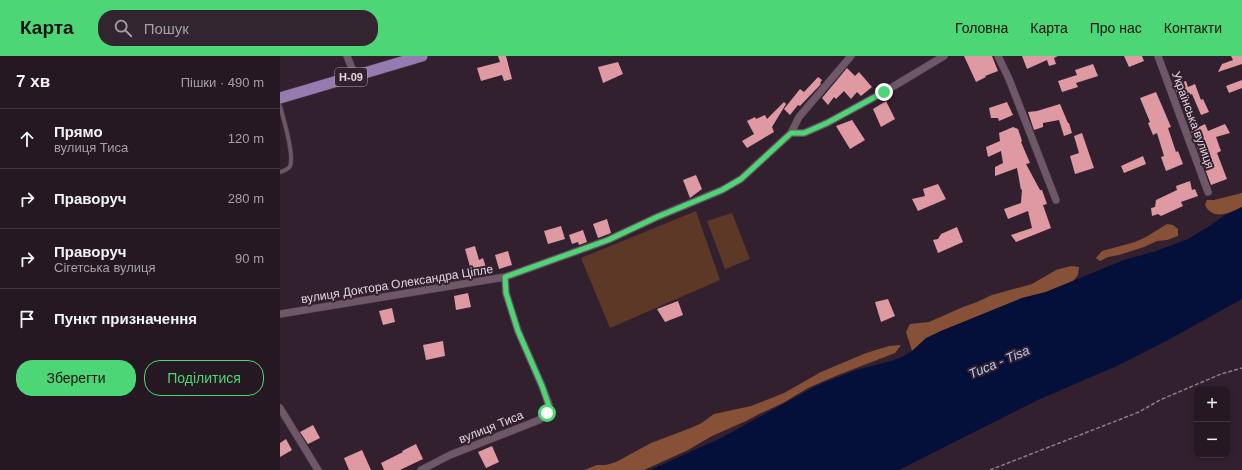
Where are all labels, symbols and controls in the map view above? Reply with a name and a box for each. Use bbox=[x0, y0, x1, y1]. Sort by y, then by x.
search box bbox=[98, 10, 378, 46]
text: Карта bbox=[20, 17, 74, 38]
icon: search bbox=[112, 17, 134, 39]
text: Пошук bbox=[144, 20, 189, 37]
text: Головна bbox=[955, 20, 1008, 36]
text: Карта bbox=[1030, 20, 1068, 36]
text: Про нас bbox=[1090, 20, 1142, 36]
text: Контакти bbox=[1164, 20, 1222, 36]
road number: Н-09 bbox=[335, 68, 367, 86]
street label: Українська вулиця bbox=[1169, 70, 1217, 170]
text: 7 хв bbox=[16, 72, 50, 91]
text: Пішки · 490 m bbox=[181, 75, 264, 90]
route end bbox=[875, 83, 893, 101]
text: Прямо bbox=[54, 123, 103, 140]
icon: ahead bbox=[16, 128, 38, 150]
text: 120 m bbox=[228, 131, 264, 146]
text: вулиця Тиса bbox=[54, 140, 128, 155]
icon: right bbox=[16, 188, 38, 210]
text: Праворуч bbox=[54, 190, 127, 207]
text: 280 m bbox=[228, 191, 264, 206]
text: Праворуч bbox=[54, 243, 127, 260]
icon: right bbox=[16, 248, 38, 270]
text: 90 m bbox=[235, 251, 264, 266]
text: Сігетська вулиця bbox=[54, 260, 156, 275]
street label: вулиця Доктора Олександра Ціпле bbox=[300, 262, 494, 306]
icon: arrive bbox=[16, 308, 38, 330]
text: Пункт призначення bbox=[54, 310, 197, 327]
water label: Тиса - Tisa bbox=[966, 343, 1032, 381]
button: Зберегти bbox=[16, 360, 136, 396]
button: Поділитися bbox=[144, 360, 264, 396]
map controls bbox=[1194, 386, 1230, 458]
button: + bbox=[1194, 386, 1230, 422]
route start bbox=[538, 404, 556, 422]
street label: вулиця Тиса bbox=[457, 408, 526, 446]
button: − bbox=[1194, 422, 1230, 458]

